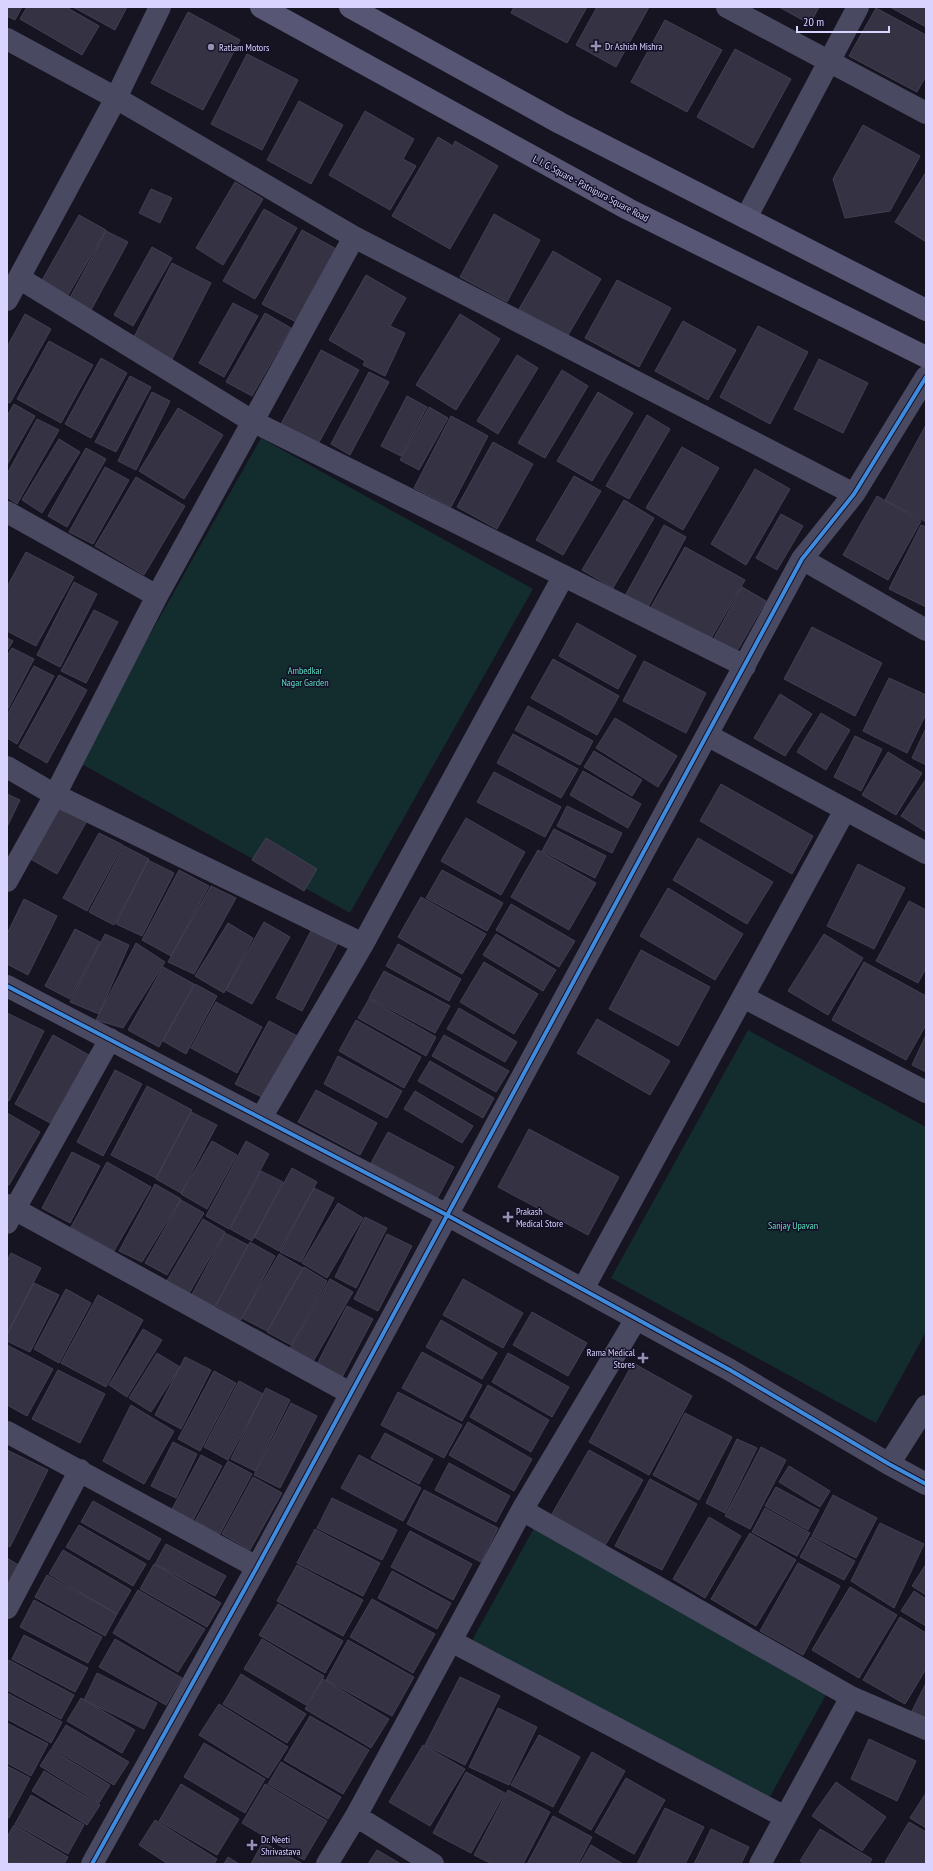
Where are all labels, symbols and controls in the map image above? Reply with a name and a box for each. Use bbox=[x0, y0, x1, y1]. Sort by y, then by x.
scale bar bbox=[797, 8, 889, 34]
text: 20 m bbox=[803, 14, 824, 29]
marker: Dr Ashish Mishra bbox=[590, 40, 602, 52]
place label: Dr Ashish Mishra bbox=[605, 40, 662, 53]
place label: Ratlam Motors bbox=[219, 41, 270, 54]
marker: Ratlam Motors bbox=[206, 42, 216, 52]
street label: L. I. G. Square - Patnipura Square Road bbox=[531, 152, 651, 225]
park label: Ambedkar Nagar Garden bbox=[281, 664, 329, 689]
place label: Prakash Medical Store bbox=[516, 1205, 563, 1230]
marker: Prakash Medical Store bbox=[503, 1212, 513, 1222]
park label: Sanjay Upavan bbox=[768, 1219, 818, 1232]
place label: Rama Medical Stores bbox=[587, 1346, 636, 1371]
marker: Rama Medical Stores bbox=[638, 1353, 648, 1363]
place label: Dr. Neeti Shrivastava bbox=[261, 1833, 300, 1858]
marker: Dr. Neeti Shrivastava bbox=[246, 1839, 258, 1851]

